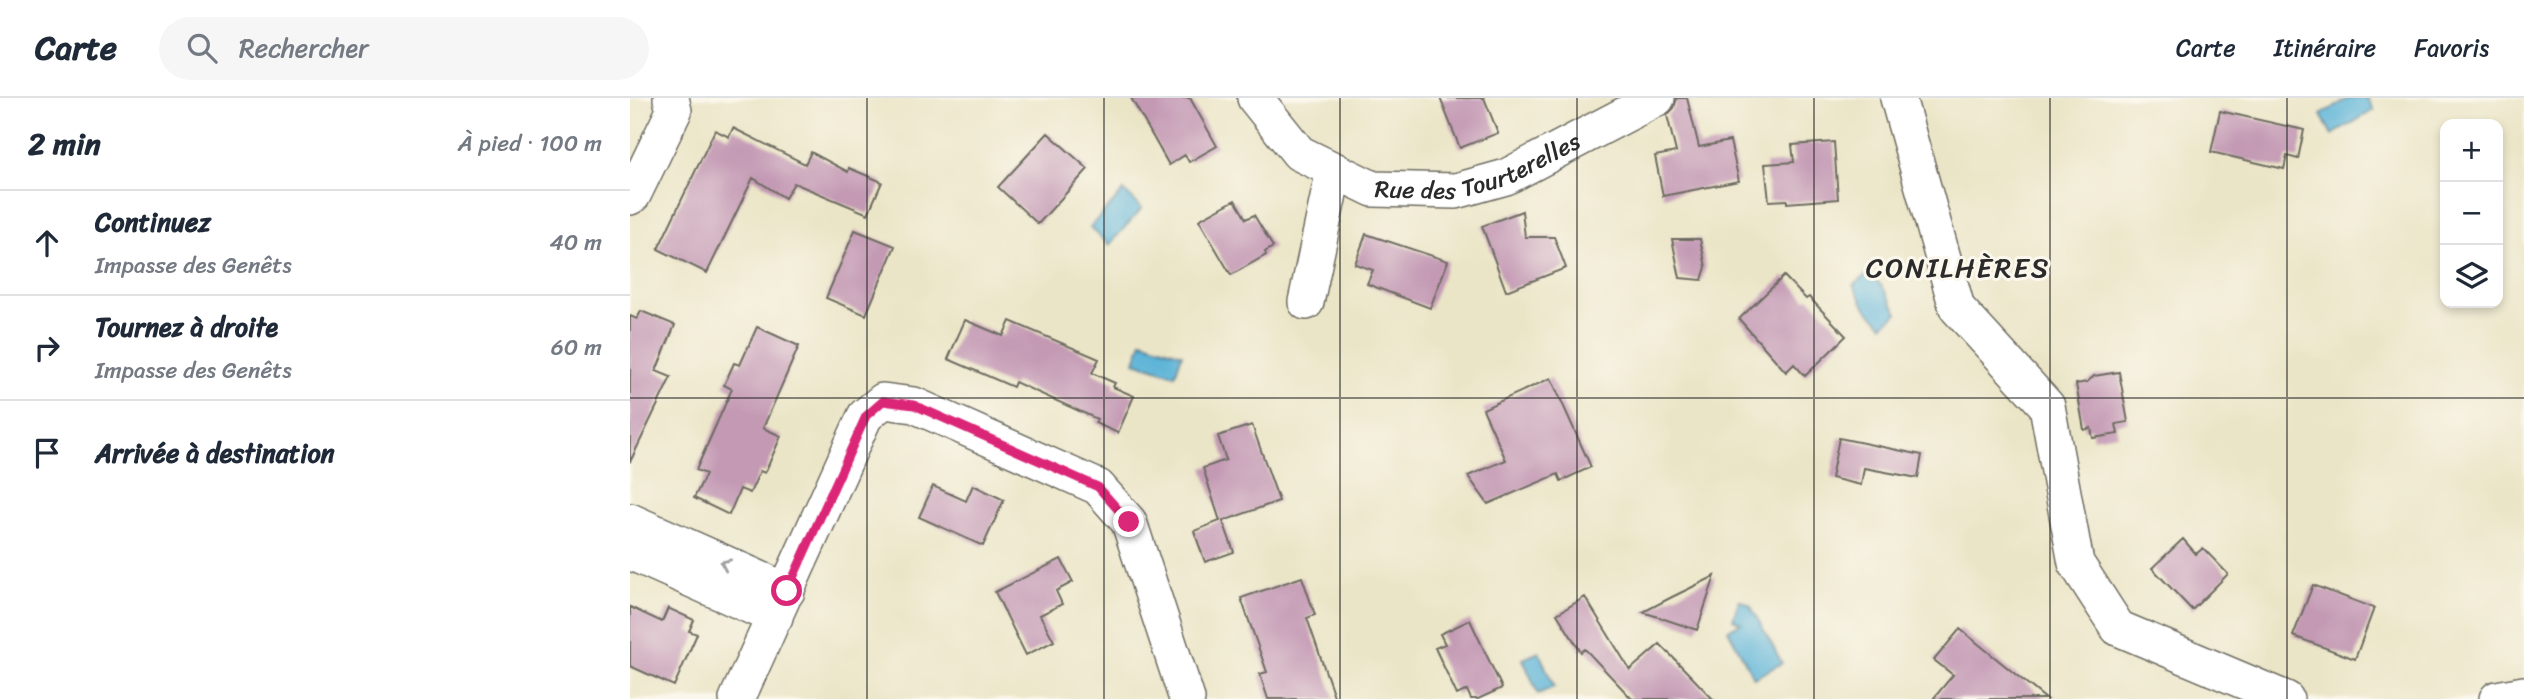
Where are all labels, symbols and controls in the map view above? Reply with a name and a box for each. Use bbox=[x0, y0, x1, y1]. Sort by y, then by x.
search box bbox=[159, 17, 649, 80]
text: Carte bbox=[35, 19, 117, 77]
text: Rechercher bbox=[239, 25, 369, 71]
text: Carte bbox=[2176, 27, 2236, 69]
text: Itinéraire bbox=[2274, 27, 2376, 69]
text: Favoris bbox=[2414, 27, 2489, 69]
icon: search bbox=[183, 29, 221, 67]
text: 2 min bbox=[28, 117, 101, 171]
map controls bbox=[2440, 119, 2503, 308]
button: + bbox=[2440, 119, 2503, 182]
street label: Rue des Tourterelles bbox=[1374, 120, 1588, 212]
text: À pied · 100 m bbox=[458, 123, 602, 164]
button: − bbox=[2440, 182, 2503, 245]
text: Continuez bbox=[95, 199, 211, 245]
text: 40 m bbox=[549, 222, 602, 263]
icon: ahead bbox=[28, 224, 66, 262]
district label: CONILHÈRES bbox=[1866, 243, 2050, 292]
text: Impasse des Genêts bbox=[95, 245, 292, 286]
button: layers bbox=[2440, 245, 2503, 308]
text: Tournez à droite bbox=[95, 304, 278, 350]
text: 60 m bbox=[551, 327, 602, 368]
icon: right bbox=[28, 329, 66, 367]
text: Impasse des Genêts bbox=[95, 350, 292, 391]
text: Arrivée à destination bbox=[95, 430, 335, 476]
icon: arrive bbox=[28, 434, 66, 472]
route end bbox=[1113, 506, 1144, 537]
one-way arrow bbox=[719, 558, 732, 572]
route start bbox=[771, 575, 802, 606]

